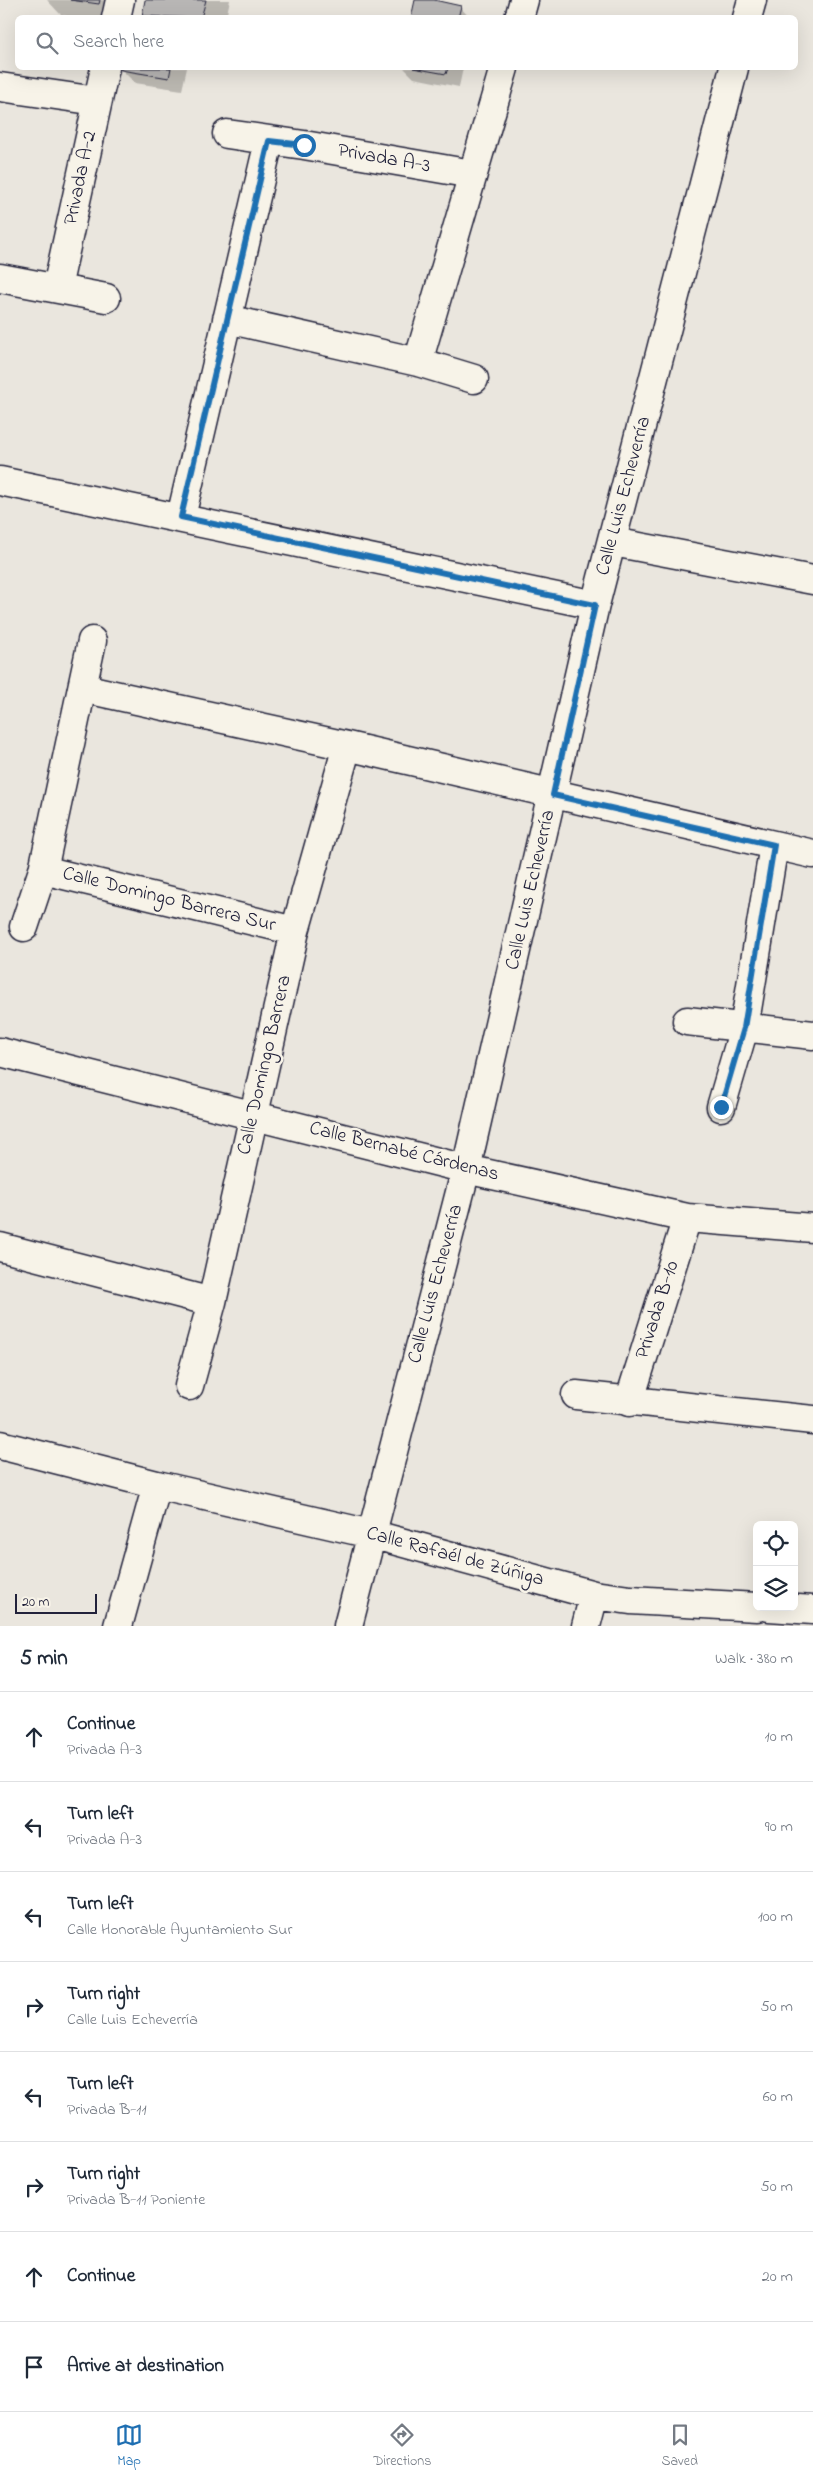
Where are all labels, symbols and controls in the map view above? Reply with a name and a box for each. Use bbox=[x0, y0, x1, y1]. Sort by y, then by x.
search box bbox=[15, 15, 798, 70]
icon: search bbox=[33, 29, 61, 57]
text: Search here bbox=[73, 29, 164, 56]
street label: Privada A-2 bbox=[57, 128, 105, 228]
route start bbox=[293, 134, 316, 157]
street label: Privada A-3 bbox=[335, 137, 433, 181]
street label: Calle Luis Echeverría bbox=[589, 413, 659, 579]
street label: Calle Luis Echeverría bbox=[498, 807, 564, 973]
street label: Calle Domingo Barrera Sur bbox=[59, 859, 280, 942]
street label: Calle Domingo Barrera bbox=[230, 972, 301, 1158]
route end bbox=[710, 1096, 733, 1119]
street label: Calle Bernabé Cárdenas bbox=[306, 1114, 502, 1190]
street label: Calle Luis Echeverría bbox=[401, 1201, 471, 1367]
street label: Privada B-10 bbox=[628, 1257, 688, 1363]
street label: Calle Rafaél de Zúñiga bbox=[363, 1519, 547, 1596]
map controls bbox=[753, 1521, 798, 1611]
button: locate bbox=[753, 1521, 798, 1566]
button: layers bbox=[753, 1566, 798, 1611]
scale bar bbox=[15, 1591, 98, 1614]
text: 20 m bbox=[22, 1592, 49, 1613]
text: 5 min bbox=[20, 1644, 68, 1674]
text: Walk · 380 m bbox=[715, 1647, 793, 1671]
text: Continue bbox=[67, 1711, 135, 1738]
icon: ahead bbox=[20, 1723, 48, 1751]
text: 10 m bbox=[765, 1725, 793, 1749]
text: Privada A-3 bbox=[67, 1738, 142, 1762]
text: Turn left bbox=[67, 1801, 134, 1828]
icon: left bbox=[20, 1813, 48, 1841]
text: 90 m bbox=[765, 1815, 793, 1839]
text: Privada A-3 bbox=[67, 1828, 142, 1852]
text: Turn left bbox=[67, 1891, 134, 1918]
icon: left bbox=[20, 1903, 48, 1931]
text: 100 m bbox=[758, 1905, 793, 1929]
text: Calle Honorable Ayuntamiento Sur bbox=[67, 1918, 292, 1942]
text: Turn right bbox=[67, 1981, 140, 2008]
icon: right bbox=[20, 1993, 48, 2021]
text: 50 m bbox=[761, 1995, 793, 2019]
text: Calle Luis Echeverría bbox=[67, 2008, 198, 2032]
text: Turn left bbox=[67, 2071, 134, 2098]
icon: left bbox=[20, 2083, 48, 2111]
text: 60 m bbox=[763, 2085, 793, 2109]
text: Privada B-11 bbox=[67, 2098, 147, 2122]
text: Turn right bbox=[67, 2161, 140, 2188]
icon: right bbox=[20, 2173, 48, 2201]
text: 50 m bbox=[761, 2175, 793, 2199]
text: Privada B-11 Poniente bbox=[67, 2188, 206, 2212]
icon: ahead bbox=[20, 2263, 48, 2291]
text: Continue bbox=[67, 2263, 135, 2290]
text: 20 m bbox=[762, 2265, 793, 2289]
icon: arrive bbox=[20, 2353, 48, 2381]
text: Arrive at destination bbox=[67, 2353, 224, 2380]
tab: Map bbox=[115, 2421, 143, 2472]
tab: Directions bbox=[373, 2421, 431, 2472]
tab: Saved bbox=[661, 2421, 698, 2472]

